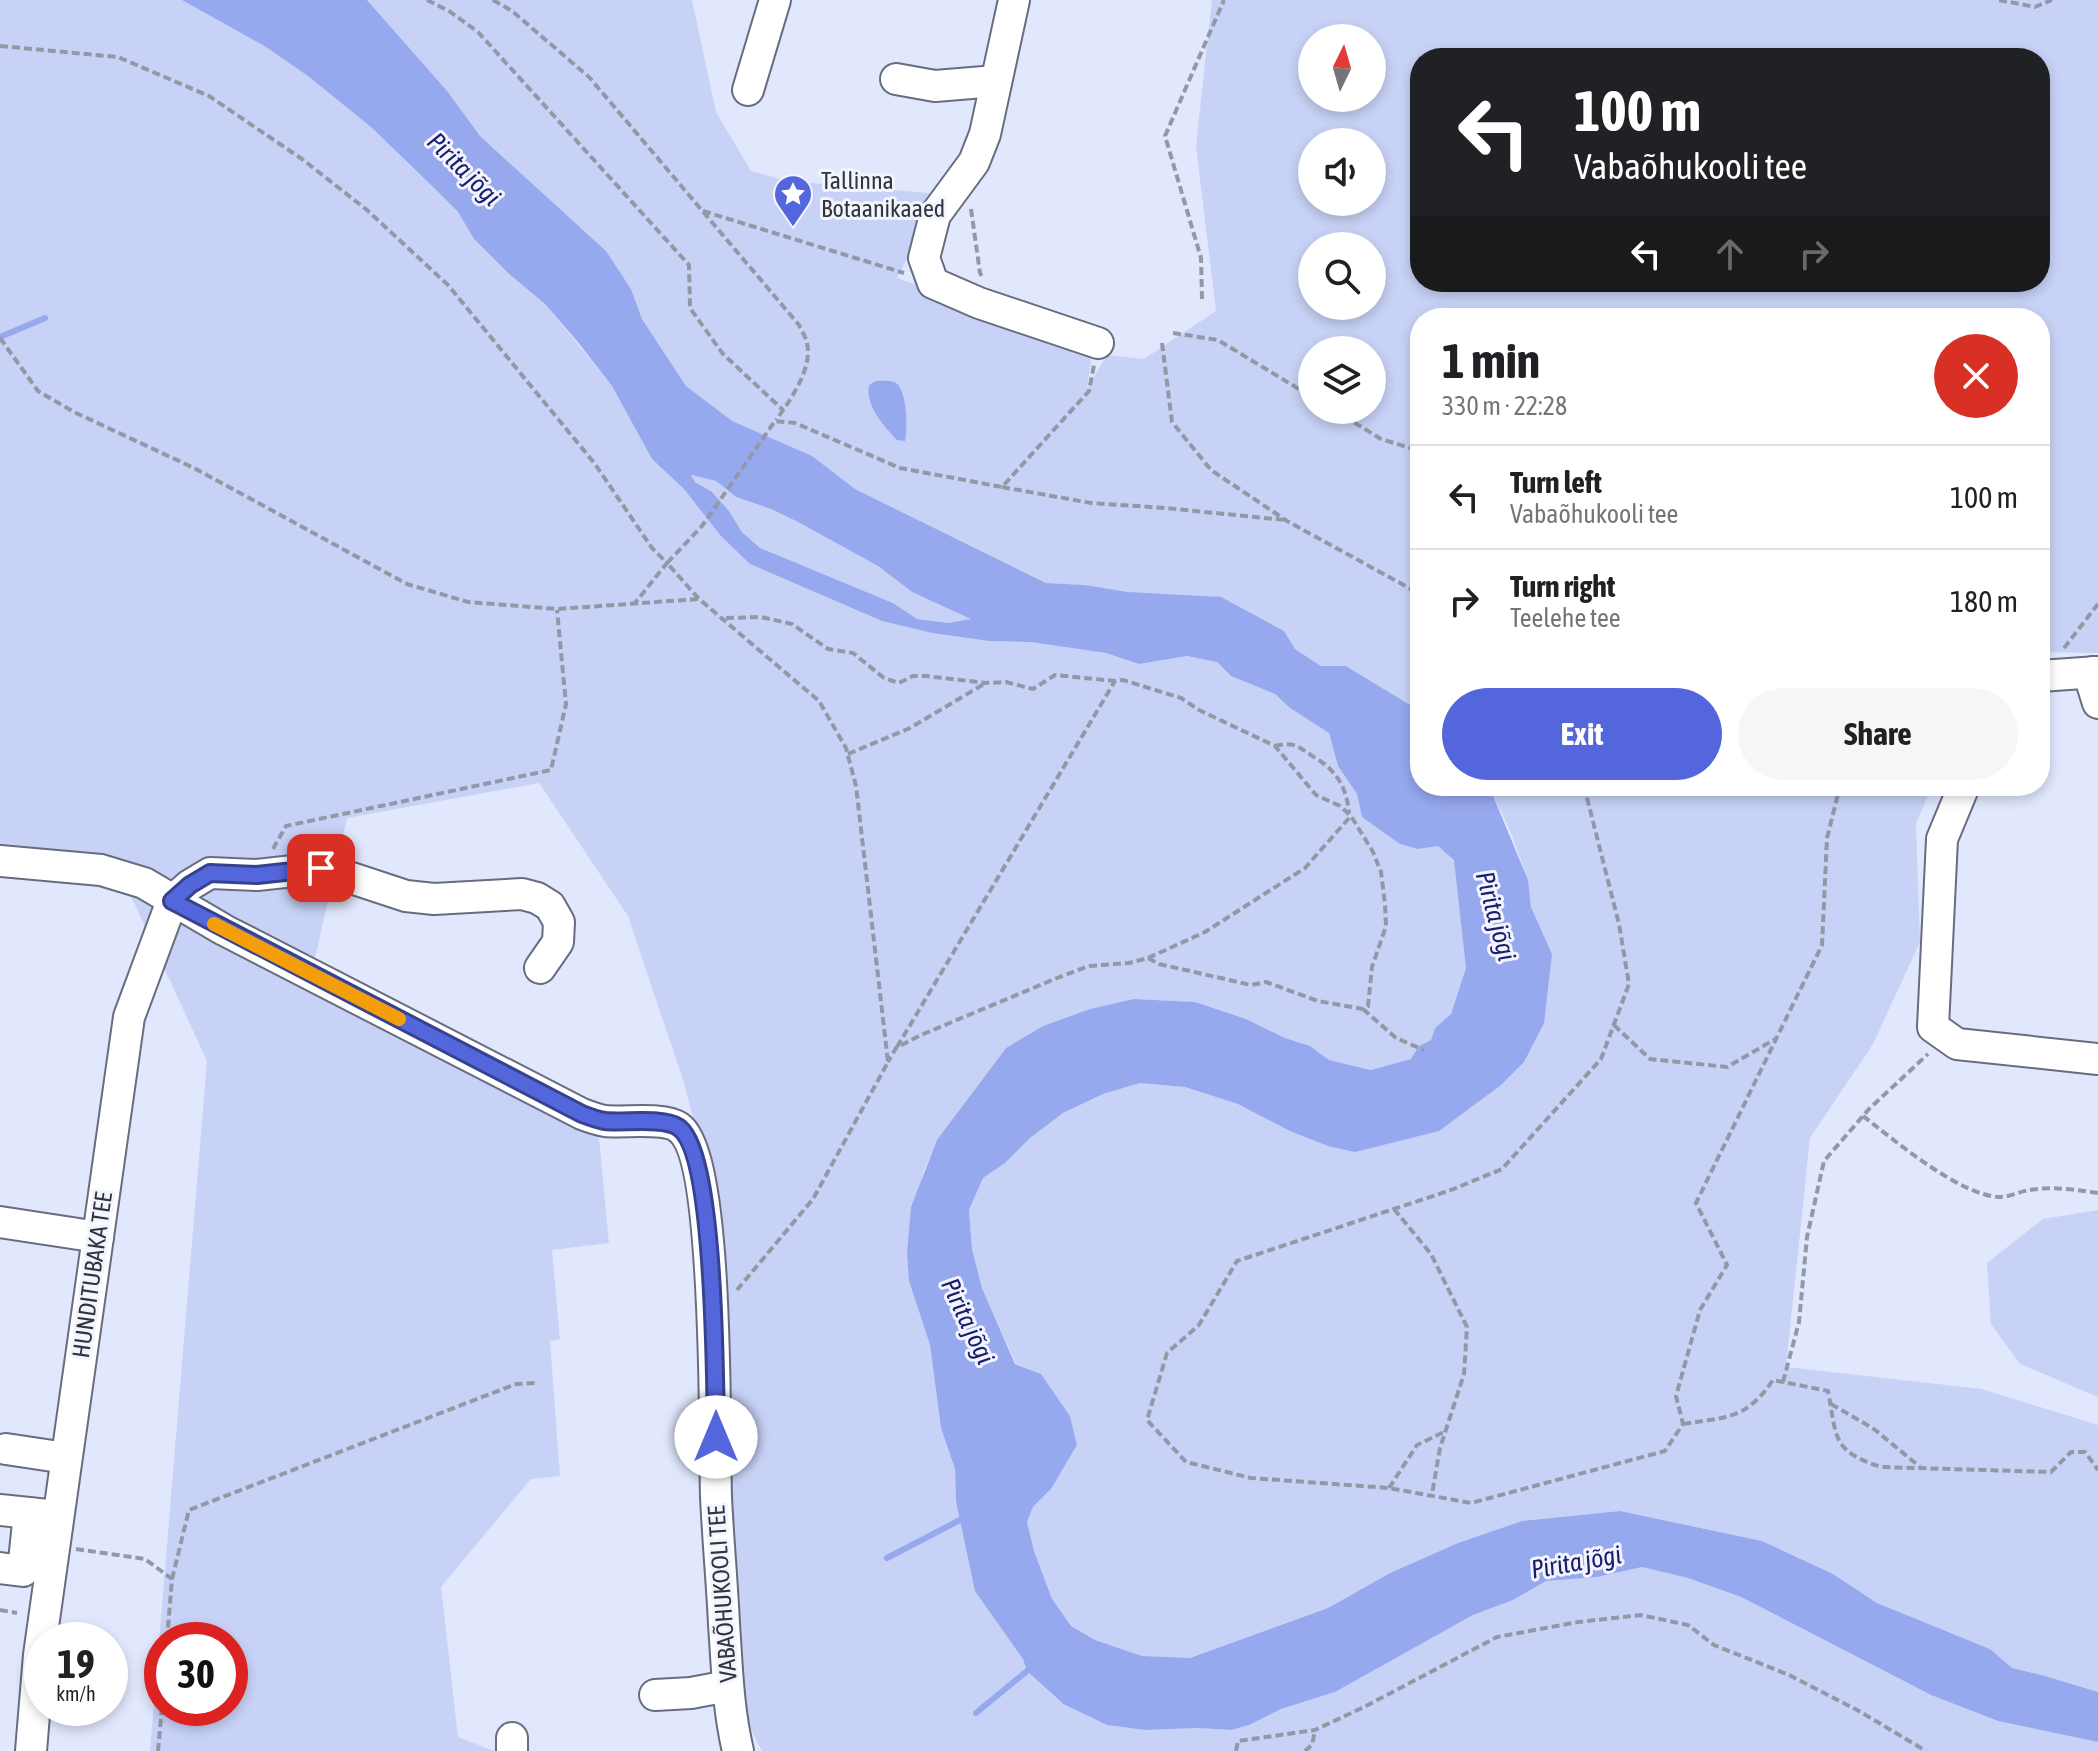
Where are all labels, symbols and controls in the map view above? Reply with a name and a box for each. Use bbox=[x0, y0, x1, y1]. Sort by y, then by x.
north arrow bbox=[1298, 24, 1386, 112]
map controls bbox=[1298, 24, 1386, 424]
text: 100 m bbox=[1574, 79, 1701, 143]
icon: left bbox=[1442, 80, 1546, 184]
water label: Pirita jõgi bbox=[421, 126, 507, 212]
button: sound bbox=[1298, 128, 1386, 216]
text: Vabaõhukooli tee bbox=[1574, 145, 1807, 187]
place label: Tallinna Botaanikaaed bbox=[821, 167, 945, 222]
place icon: Tallinna Botaanikaaed bbox=[772, 173, 814, 228]
button: search bbox=[1298, 232, 1386, 320]
icon: left bbox=[1624, 232, 1668, 276]
icon: ahead bbox=[1708, 232, 1752, 276]
icon: right bbox=[1792, 232, 1836, 276]
text: 1 min bbox=[1442, 333, 1540, 388]
button: close bbox=[1934, 334, 2018, 418]
button: layers bbox=[1298, 336, 1386, 424]
text: 330 m · 22:28 bbox=[1442, 391, 1567, 421]
text: Turn left bbox=[1510, 465, 1602, 499]
icon: left bbox=[1442, 475, 1486, 519]
text: 100 m bbox=[1950, 480, 2018, 514]
text: Vabaõhukooli tee bbox=[1510, 499, 1678, 529]
text: Turn right bbox=[1510, 569, 1616, 603]
icon: right bbox=[1442, 579, 1486, 623]
text: 180 m bbox=[1950, 584, 2018, 618]
text: Teelehe tee bbox=[1510, 603, 1620, 633]
button: Exit bbox=[1442, 688, 1722, 780]
button: Share bbox=[1738, 688, 2018, 780]
pin bbox=[287, 834, 355, 902]
icon: arrive bbox=[299, 846, 343, 890]
water label: Pirita jõgi bbox=[1470, 868, 1522, 964]
street label: HUNDITUBAKA TEE bbox=[67, 1190, 117, 1360]
water label: Pirita jõgi bbox=[935, 1273, 1001, 1369]
position arrow bbox=[674, 1395, 758, 1479]
street label: VABAÕHUKOOLI TEE bbox=[702, 1505, 742, 1683]
water label: Pirita jõgi bbox=[1529, 1539, 1624, 1585]
speed limit sign: 30 bbox=[144, 1622, 248, 1726]
text: 19 bbox=[57, 1641, 95, 1686]
text: km/h bbox=[56, 1682, 96, 1705]

